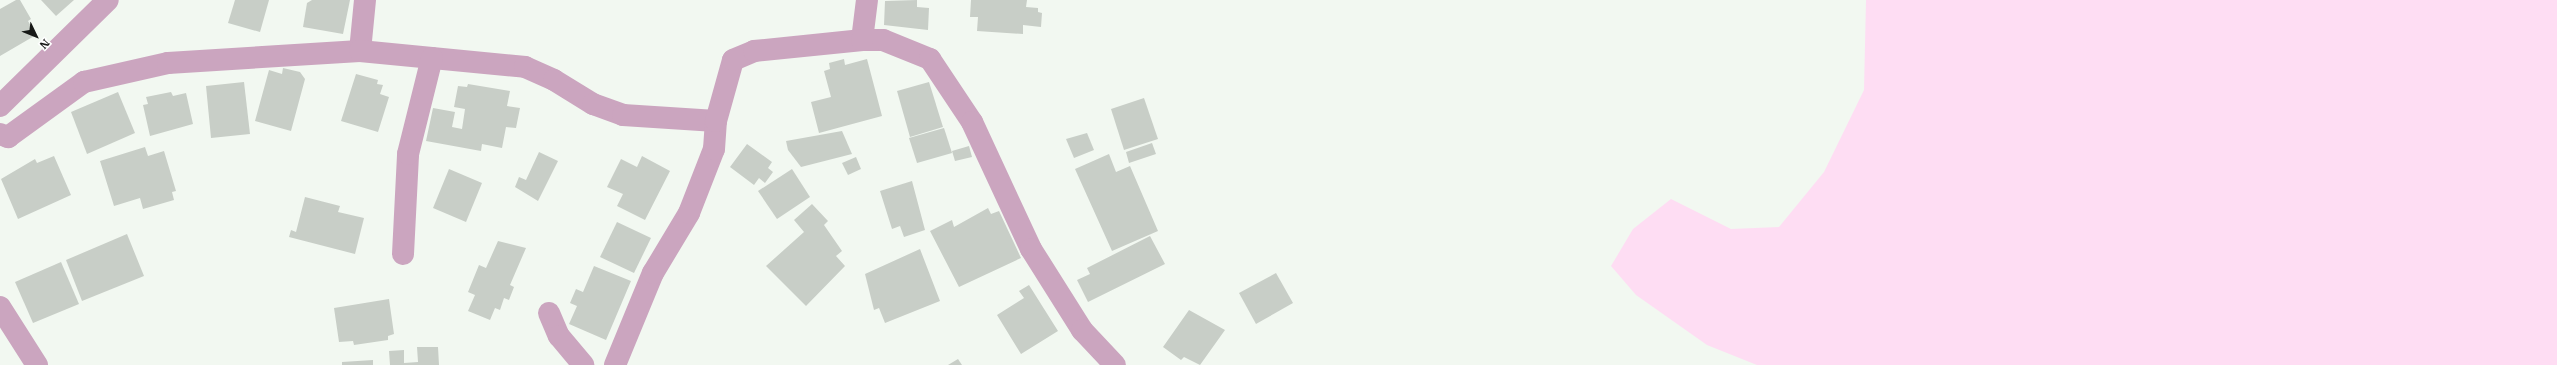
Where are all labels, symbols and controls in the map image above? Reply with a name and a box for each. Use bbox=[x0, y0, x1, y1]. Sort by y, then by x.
north arrow bbox=[16, 16, 56, 56]
text: N bbox=[37, 36, 53, 52]

